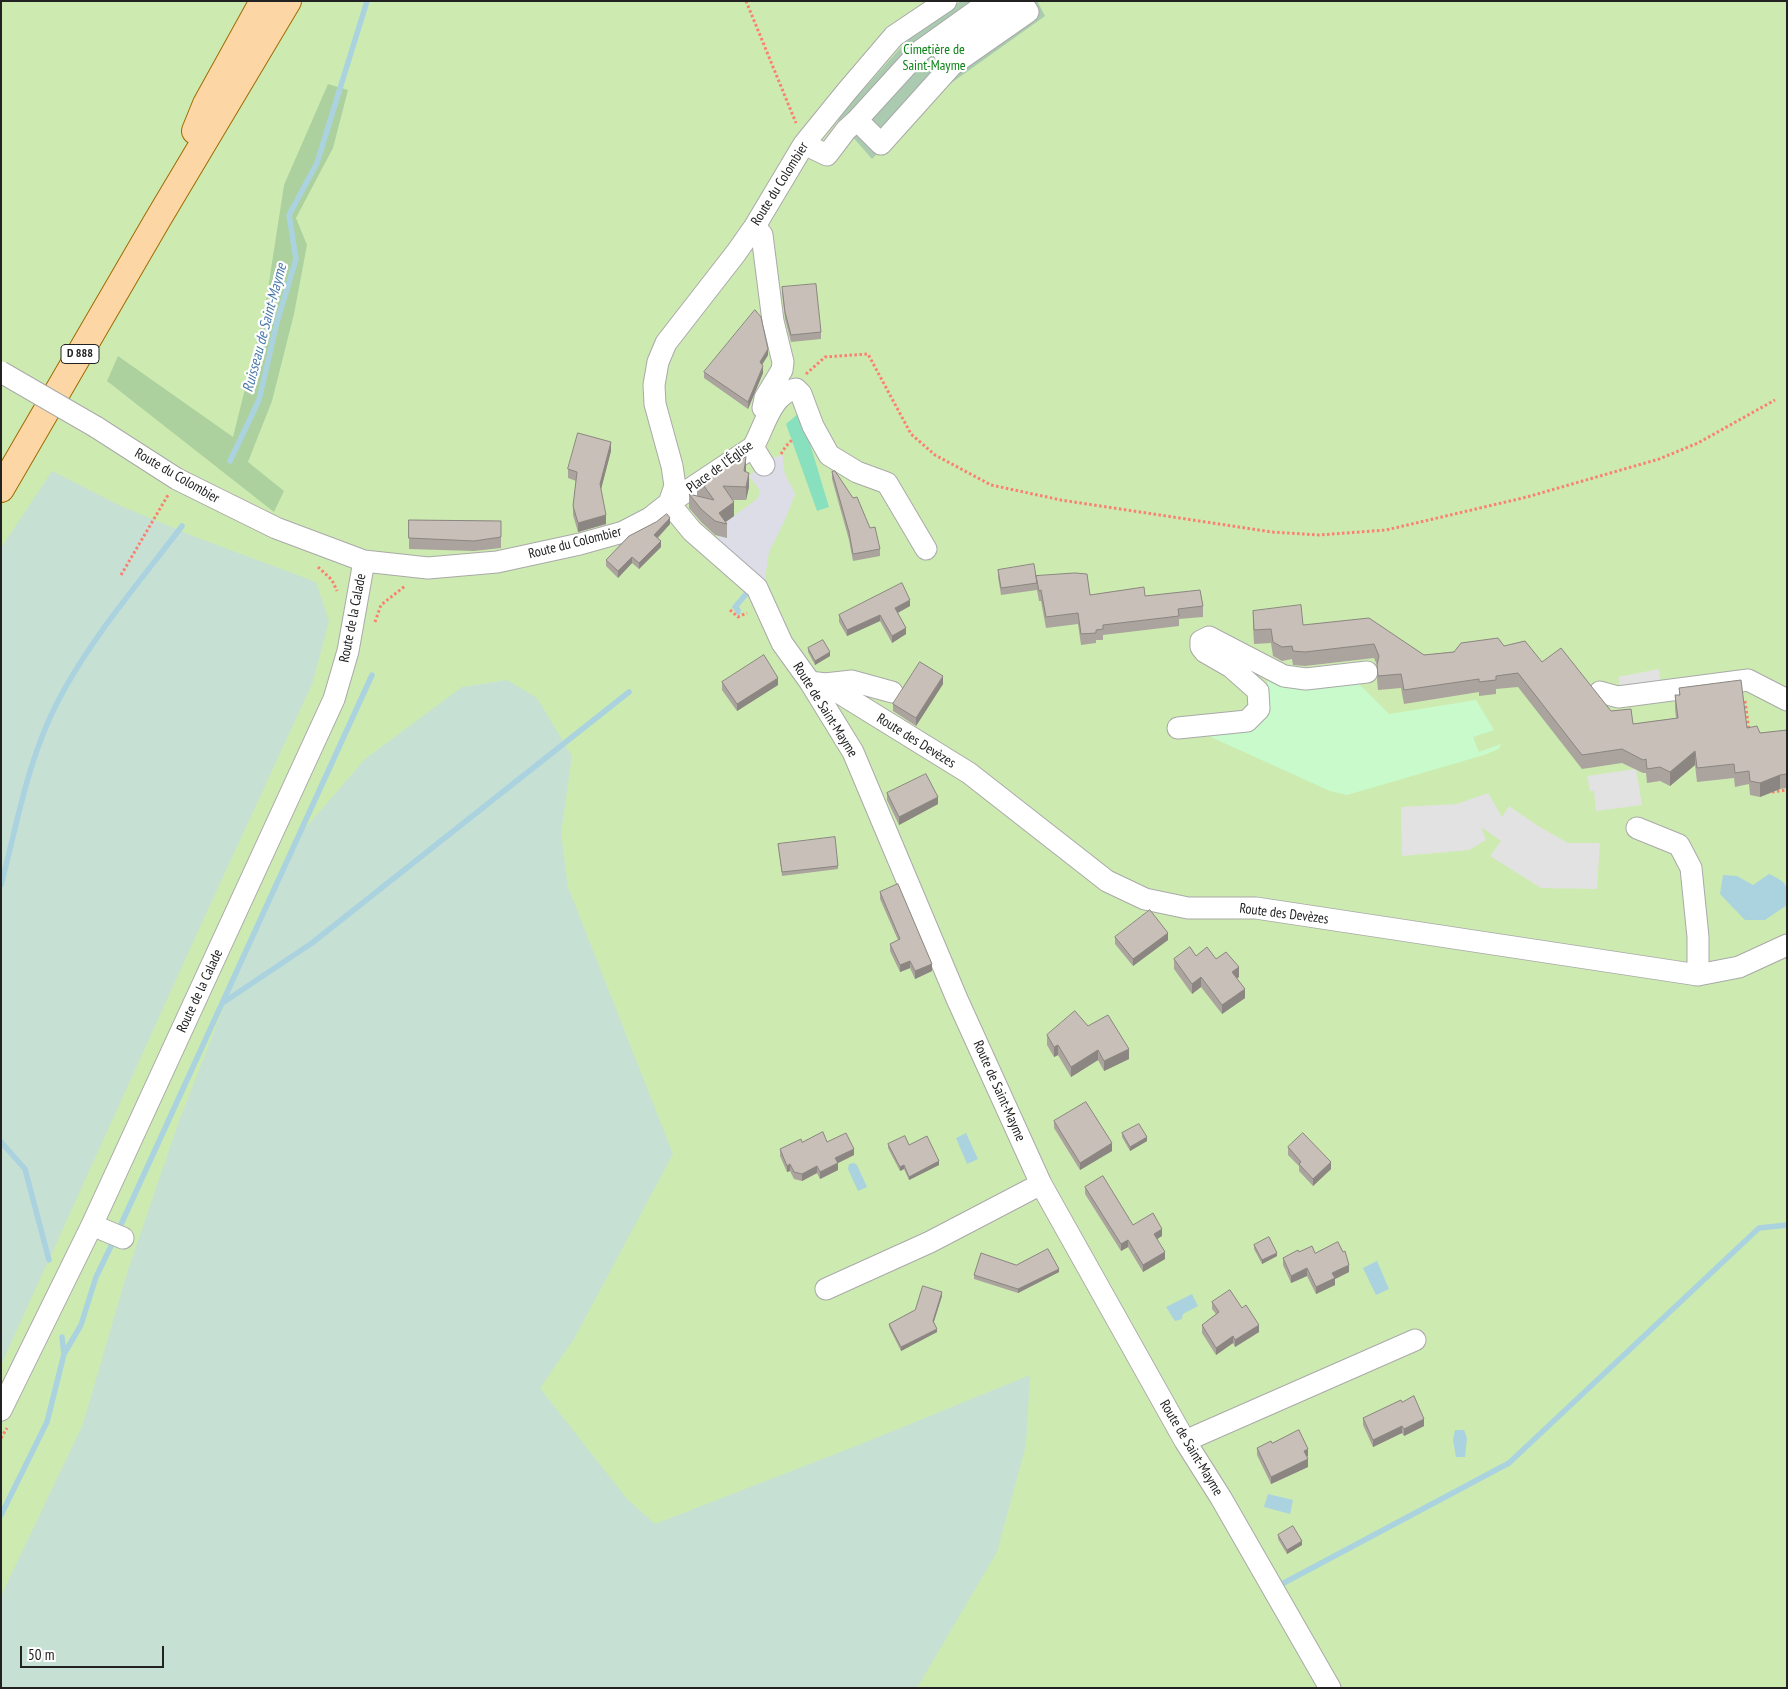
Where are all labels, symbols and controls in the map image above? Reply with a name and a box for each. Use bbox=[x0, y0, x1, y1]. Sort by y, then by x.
park label: Cimetière de Saint-Mayme bbox=[902, 42, 966, 74]
street label: Route du Colombier bbox=[748, 139, 812, 229]
water label: Ruisseau de Saint-Mayme bbox=[239, 262, 291, 394]
road number: D 888 bbox=[61, 344, 99, 364]
street label: Place de l'Église bbox=[683, 437, 757, 497]
street label: Route du Colombier bbox=[132, 445, 222, 507]
street label: Route du Colombier bbox=[527, 523, 623, 563]
street label: Route de la Calade bbox=[336, 572, 370, 664]
street label: Route de Saint-Mayme bbox=[789, 659, 861, 761]
street label: Route des Devèzes bbox=[874, 710, 958, 772]
street label: Route des Devèzes bbox=[1238, 900, 1330, 928]
street label: Route de la Calade bbox=[173, 947, 227, 1035]
street label: Route de Saint-Mayme bbox=[969, 1038, 1029, 1144]
street label: Route de Saint-Mayme bbox=[1156, 1397, 1226, 1499]
scale bar bbox=[22, 1636, 166, 1668]
text: 50 m bbox=[28, 1645, 54, 1664]

